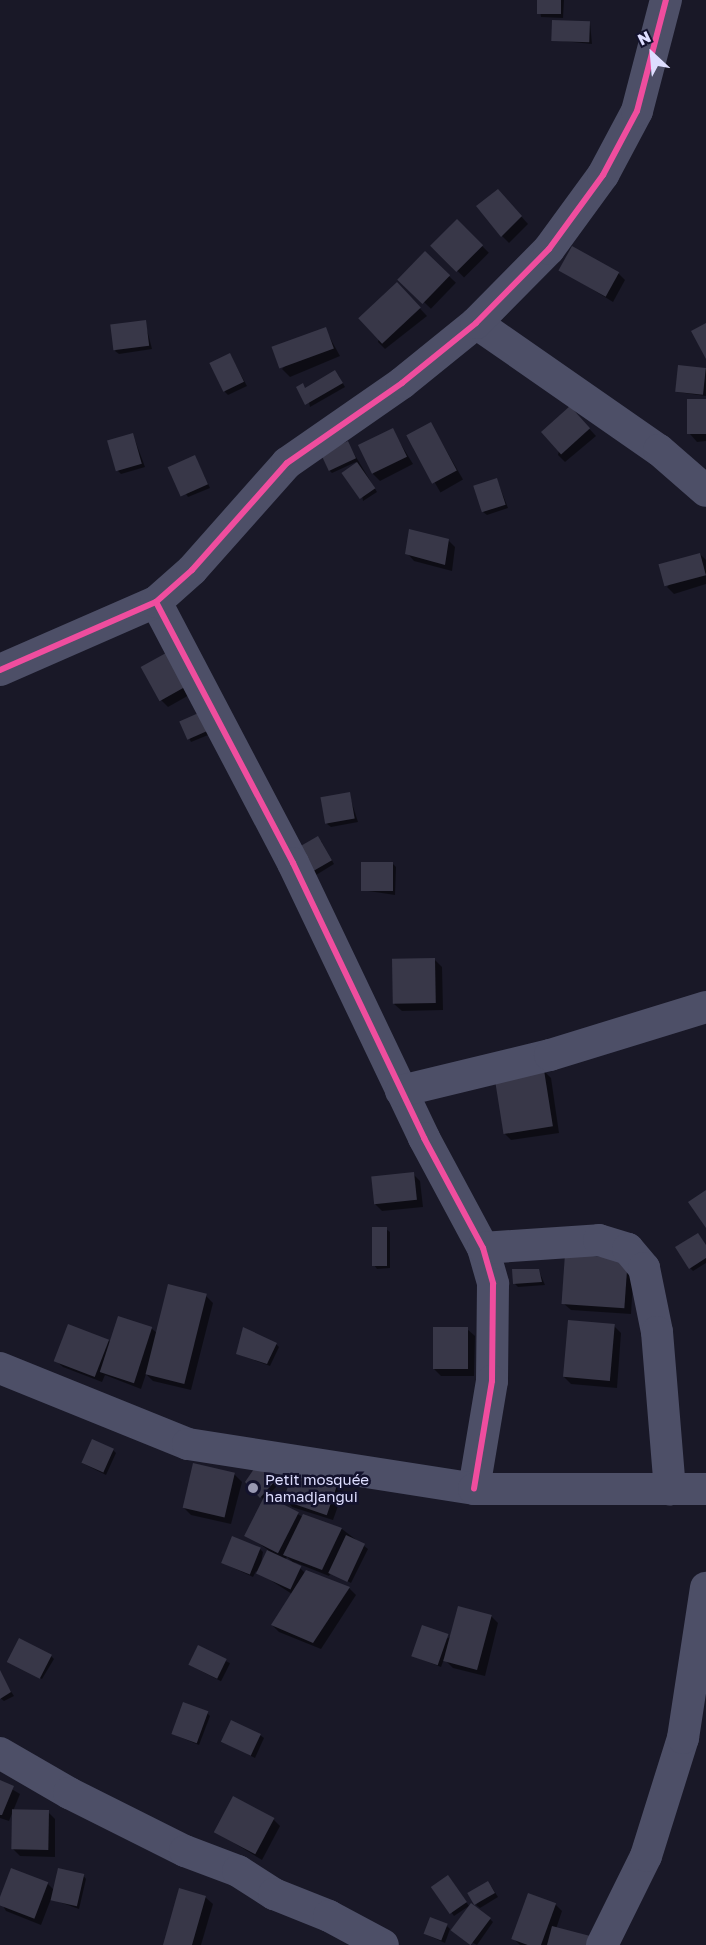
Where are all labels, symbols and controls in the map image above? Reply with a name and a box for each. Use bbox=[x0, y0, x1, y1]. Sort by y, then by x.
north arrow bbox=[622, 24, 682, 84]
text: N bbox=[634, 26, 654, 49]
place label: Petit mosquée hamadjangui bbox=[265, 1470, 369, 1505]
marker: Petit mosquée hamadjangui bbox=[246, 1481, 260, 1495]

